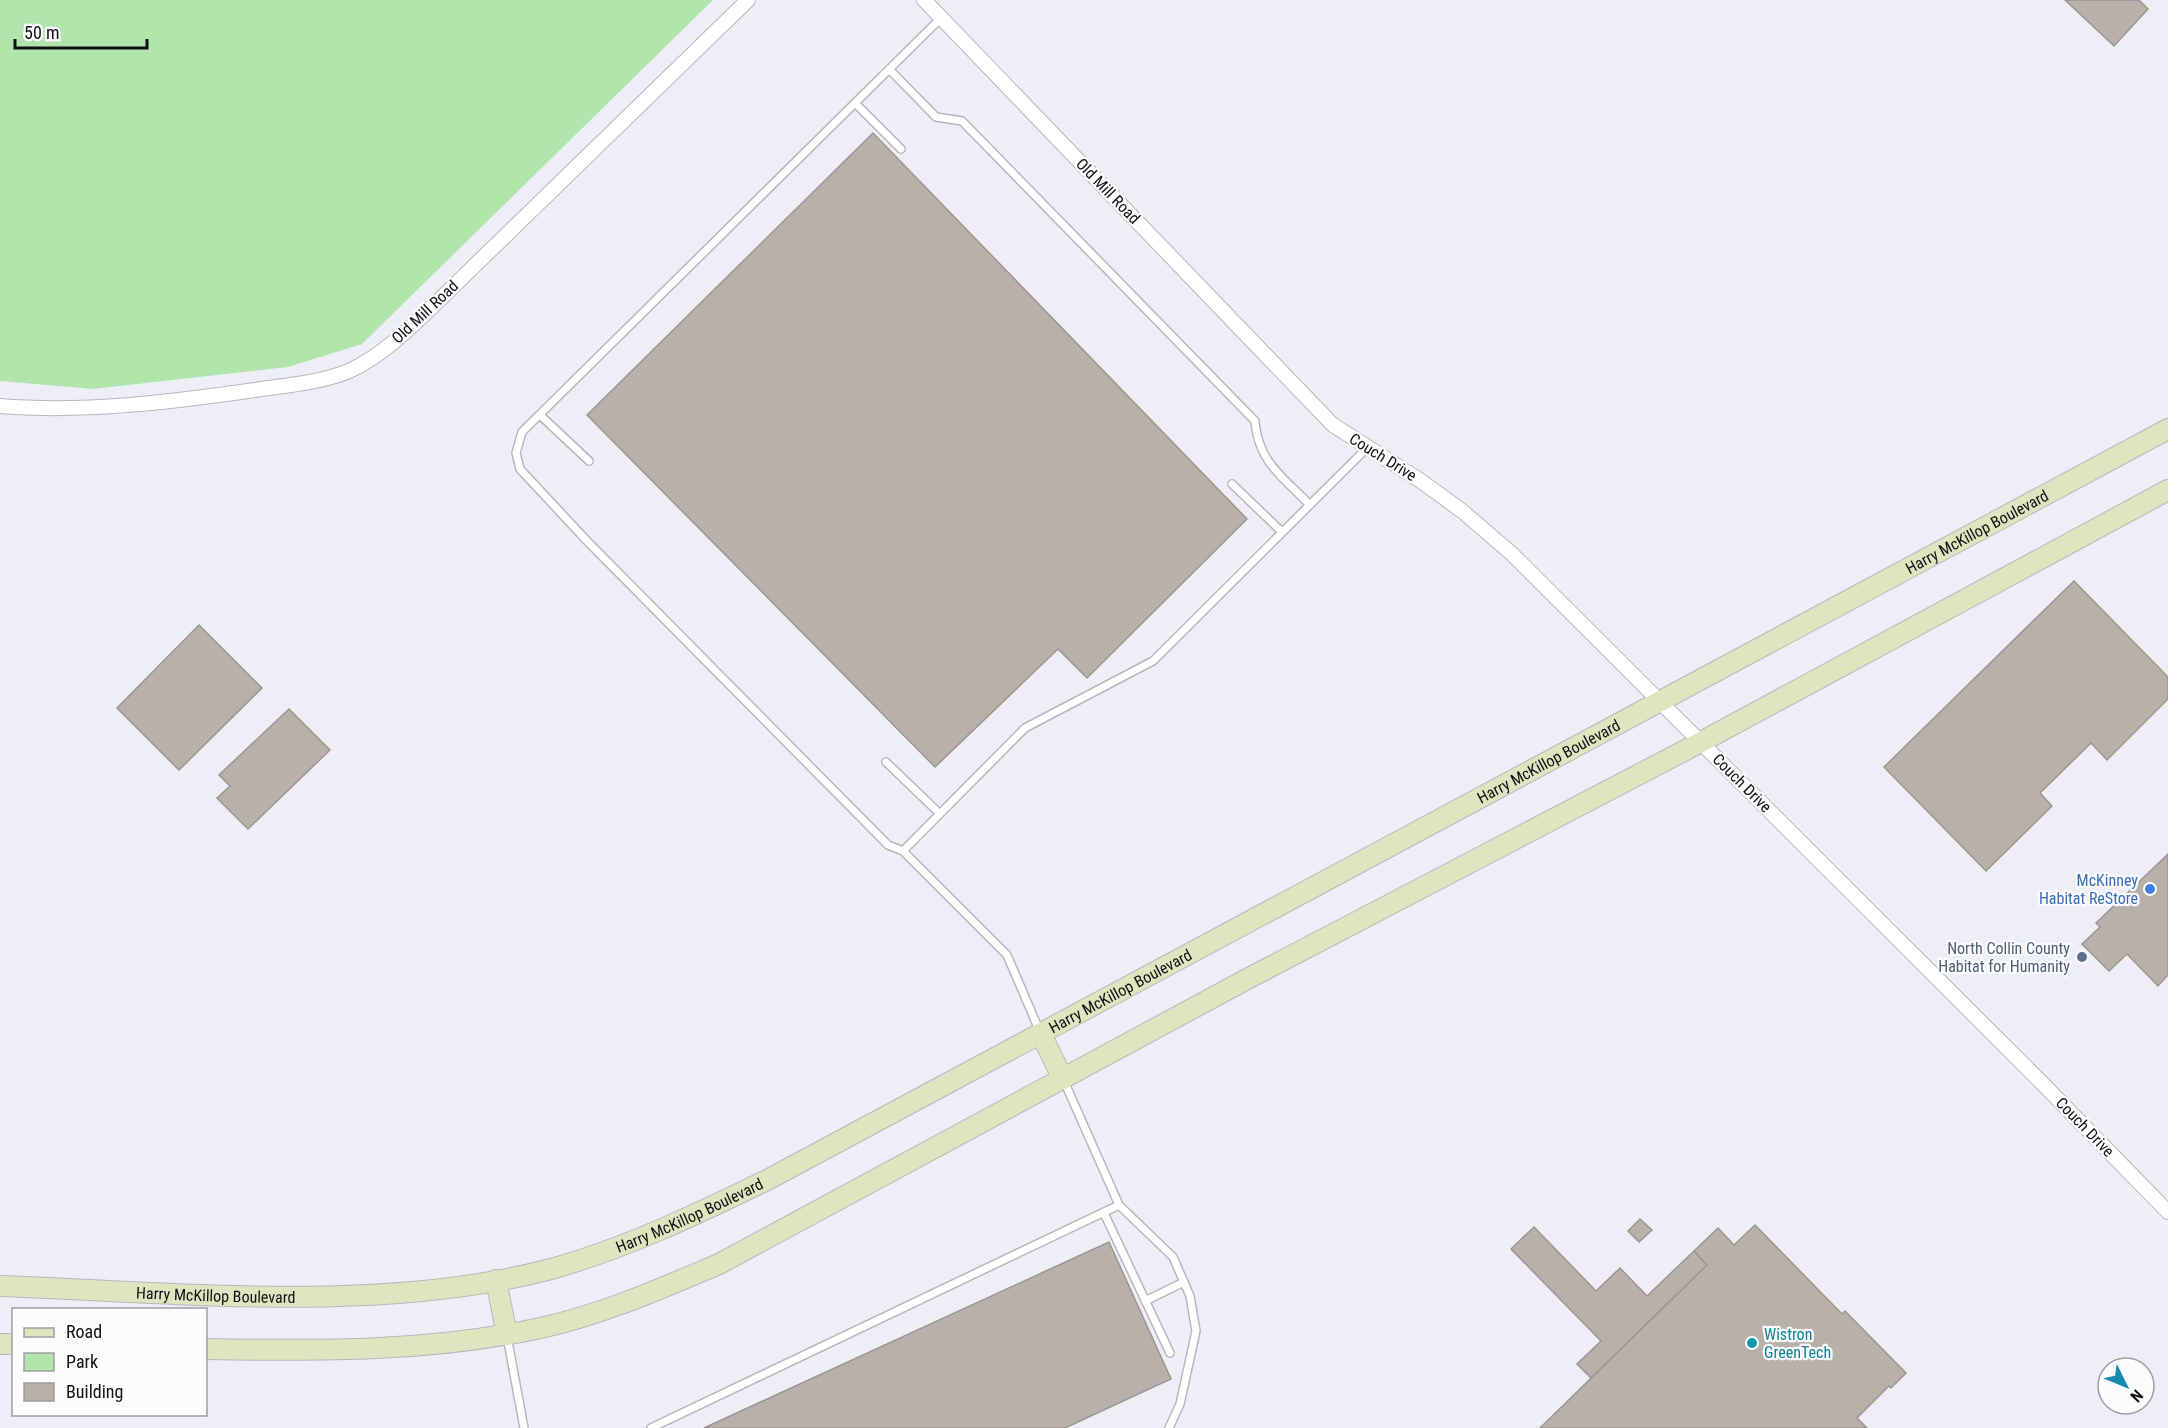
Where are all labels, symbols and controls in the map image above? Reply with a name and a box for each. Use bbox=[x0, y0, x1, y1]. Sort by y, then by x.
scale bar bbox=[15, 12, 147, 50]
text: 50 m bbox=[24, 22, 59, 43]
street label: Old Mill Road bbox=[1072, 154, 1144, 228]
street label: Old Mill Road bbox=[388, 276, 462, 348]
street label: Couch Drive bbox=[1346, 429, 1420, 485]
street label: Harry McKillop Boulevard bbox=[1902, 485, 2051, 578]
street label: Harry McKillop Boulevard bbox=[1474, 715, 1623, 807]
street label: Couch Drive bbox=[1709, 750, 1775, 816]
place label: McKinney Habitat ReStore bbox=[2039, 871, 2138, 908]
marker: McKinney Habitat ReStore bbox=[2143, 882, 2157, 896]
place label: North Collin County Habitat for Humanity bbox=[1938, 939, 2070, 976]
street label: Harry McKillop Boulevard bbox=[1045, 945, 1195, 1037]
marker: North Collin County Habitat for Humanity bbox=[2075, 950, 2089, 964]
street label: Couch Drive bbox=[2052, 1093, 2118, 1161]
street label: Harry McKillop Boulevard bbox=[613, 1174, 766, 1256]
street label: Harry McKillop Boulevard bbox=[136, 1283, 295, 1306]
legend bbox=[12, 1308, 207, 1416]
text: Road bbox=[66, 1321, 102, 1342]
place label: Wistron GreenTech bbox=[1764, 1325, 1831, 1362]
marker: Wistron GreenTech bbox=[1745, 1336, 1759, 1350]
text: Park bbox=[66, 1351, 98, 1372]
north arrow bbox=[2096, 1356, 2156, 1416]
text: Building bbox=[66, 1381, 123, 1402]
text: N bbox=[2126, 1386, 2147, 1406]

